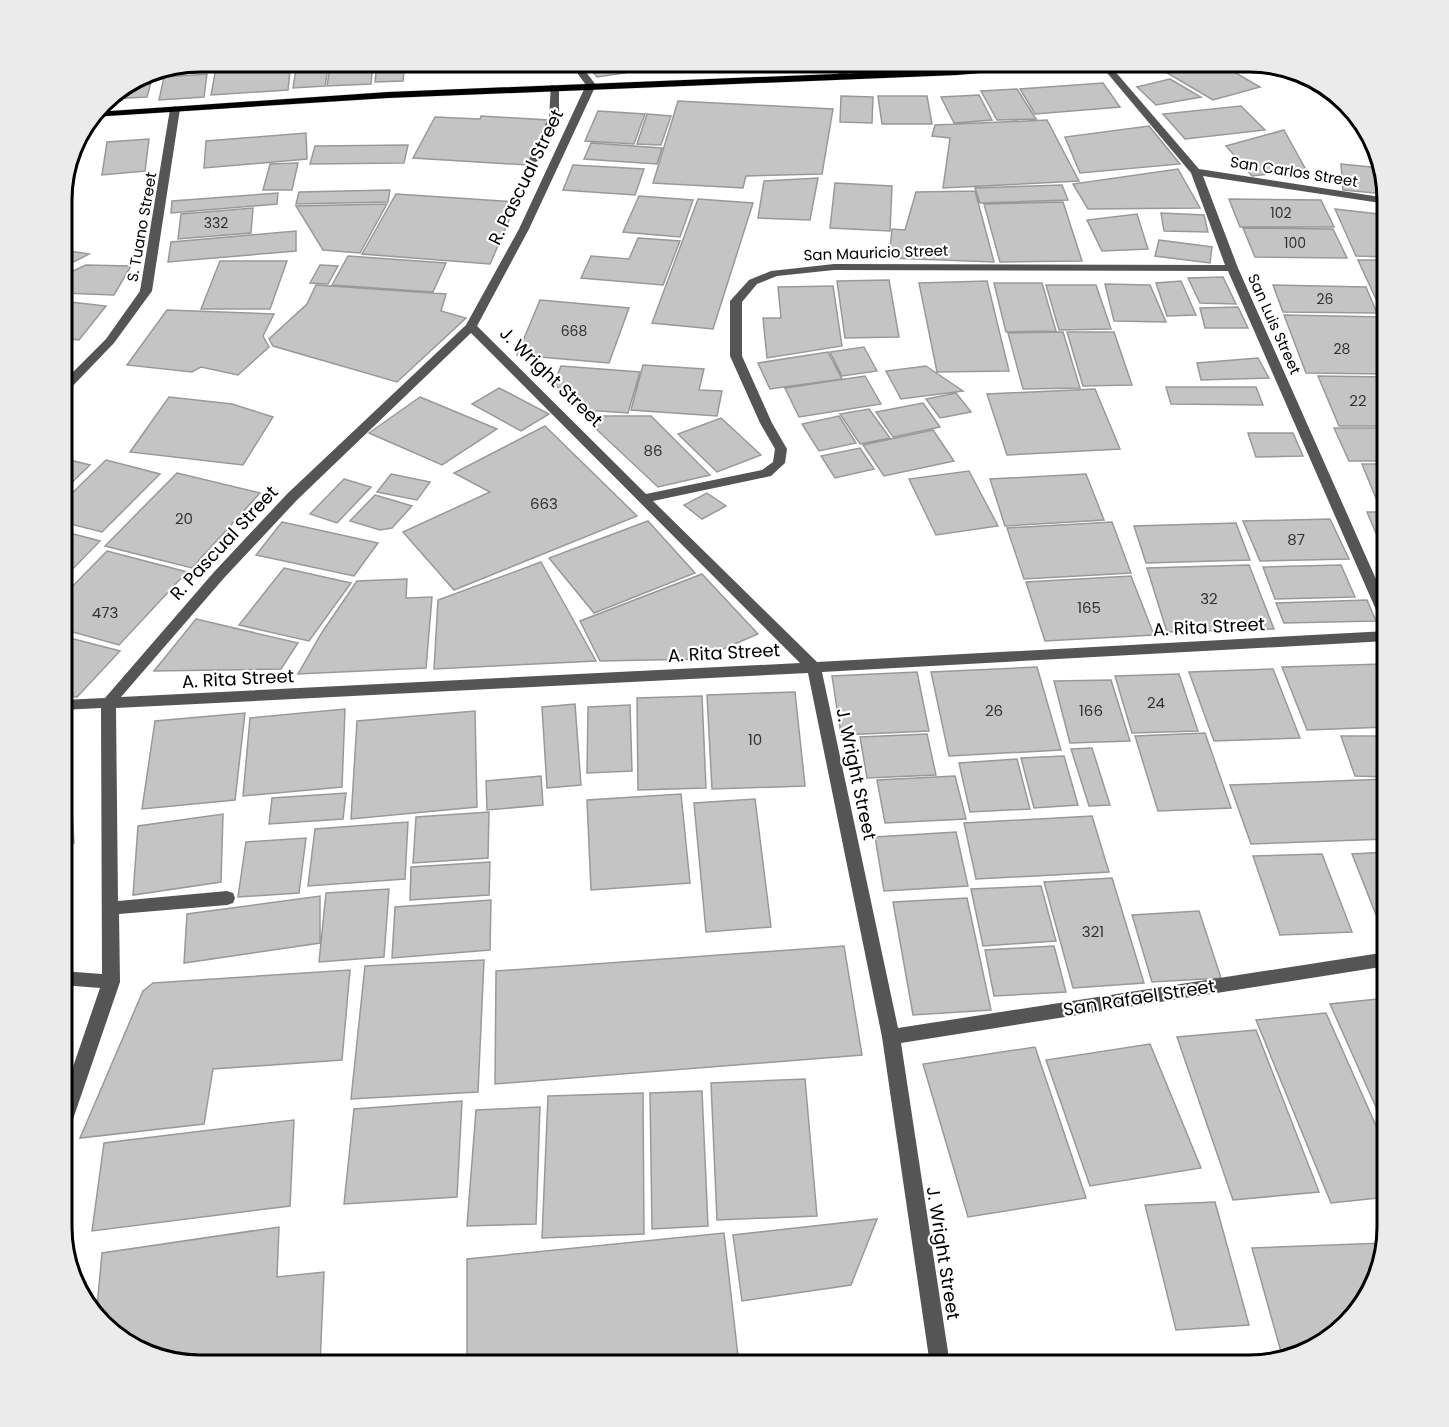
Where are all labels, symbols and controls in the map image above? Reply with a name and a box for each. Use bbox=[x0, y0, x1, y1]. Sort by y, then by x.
street label: R. Pascual Street bbox=[482, 105, 569, 249]
street label: San Carlos Street bbox=[1229, 151, 1359, 192]
street label: S. Tuano Street bbox=[122, 170, 161, 283]
house number: 102 bbox=[1270, 203, 1292, 223]
house number: 332 bbox=[204, 213, 228, 233]
house number: 100 bbox=[1284, 233, 1306, 253]
street label: San Mauricio Street bbox=[803, 239, 949, 266]
street label: San Luis Street bbox=[1243, 270, 1306, 377]
house number: 26 bbox=[1317, 289, 1334, 309]
street label: J. Wright Street bbox=[494, 321, 608, 432]
house number: 668 bbox=[561, 321, 587, 341]
house number: 28 bbox=[1334, 339, 1351, 359]
house number: 22 bbox=[1349, 390, 1367, 411]
house number: 86 bbox=[644, 440, 663, 461]
street label: R. Pascual Street bbox=[164, 480, 283, 605]
house number: 663 bbox=[530, 493, 558, 514]
house number: 20 bbox=[175, 508, 193, 529]
house number: 87 bbox=[1287, 529, 1305, 550]
house number: 32 bbox=[1200, 588, 1218, 609]
house number: 165 bbox=[1077, 597, 1101, 618]
house number: 473 bbox=[92, 602, 118, 623]
street label: A. Rita Street bbox=[1152, 611, 1266, 642]
street label: A. Rita Street bbox=[667, 637, 781, 668]
street label: A. Rita Street bbox=[181, 663, 295, 694]
house number: 24 bbox=[1147, 692, 1165, 713]
house number: 26 bbox=[985, 700, 1003, 721]
house number: 166 bbox=[1079, 700, 1103, 721]
street label: J. Wright Street bbox=[830, 705, 883, 842]
house number: 10 bbox=[748, 729, 762, 750]
house number: 321 bbox=[1082, 921, 1104, 942]
street label: San Rafael Street bbox=[1061, 973, 1217, 1022]
street label: J. Wright Street bbox=[921, 1184, 966, 1321]

